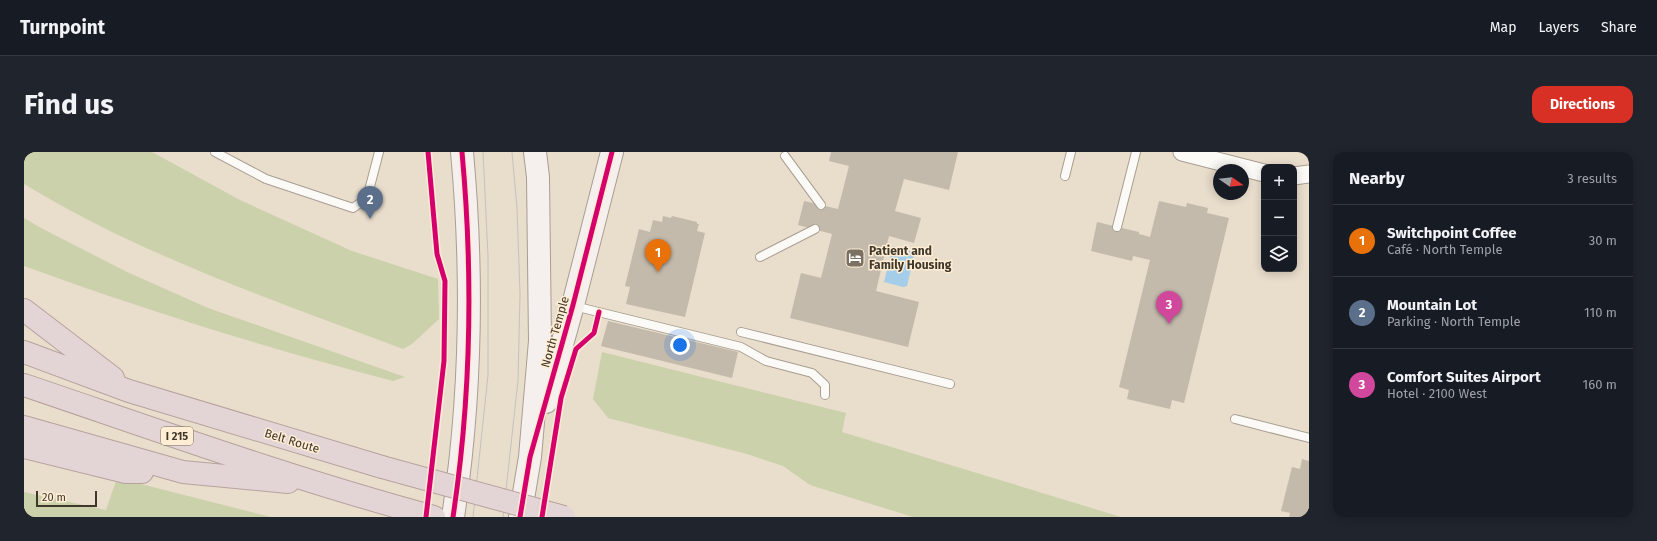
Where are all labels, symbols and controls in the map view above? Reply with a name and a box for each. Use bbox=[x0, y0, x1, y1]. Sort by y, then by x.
text: Turnpoint bbox=[20, 16, 105, 39]
text: Map bbox=[1490, 19, 1516, 36]
text: Layers bbox=[1538, 19, 1579, 36]
text: Share bbox=[1601, 19, 1637, 36]
button: Directions bbox=[1532, 86, 1633, 123]
text: Find us bbox=[24, 88, 114, 121]
north arrow bbox=[1213, 164, 1249, 200]
map controls bbox=[1261, 164, 1297, 272]
button: + bbox=[1261, 164, 1297, 200]
text: Nearby bbox=[1349, 168, 1404, 189]
text: 3 results bbox=[1567, 171, 1617, 186]
pin: 2 bbox=[357, 186, 383, 219]
button: − bbox=[1261, 200, 1297, 236]
text: Switchpoint Coffee bbox=[1387, 224, 1517, 242]
text: 1 bbox=[1359, 233, 1365, 248]
text: 30 m bbox=[1589, 233, 1617, 248]
button: layers bbox=[1261, 236, 1297, 272]
pin: 1 bbox=[645, 239, 671, 272]
text: Café · North Temple bbox=[1387, 242, 1503, 257]
place label: Patient and Family Housing bbox=[869, 244, 952, 272]
hotel icon: Patient and Family Housing bbox=[844, 247, 866, 269]
pin: 3 bbox=[1156, 291, 1182, 324]
street label: North Temple bbox=[538, 295, 572, 369]
text: Mountain Lot bbox=[1387, 296, 1477, 314]
text: 2 bbox=[1359, 305, 1365, 320]
text: 110 m bbox=[1584, 305, 1617, 320]
text: Parking · North Temple bbox=[1387, 314, 1521, 329]
your location bbox=[670, 335, 690, 355]
text: Comfort Suites Airport bbox=[1387, 368, 1541, 386]
text: 3 bbox=[1359, 377, 1365, 392]
text: 160 m bbox=[1583, 377, 1617, 392]
text: Hotel · 2100 West bbox=[1387, 386, 1487, 401]
street label: Belt Route bbox=[263, 426, 321, 456]
road number: I 215 bbox=[161, 427, 193, 445]
scale bar bbox=[36, 489, 97, 508]
text: 20 m bbox=[42, 491, 66, 504]

